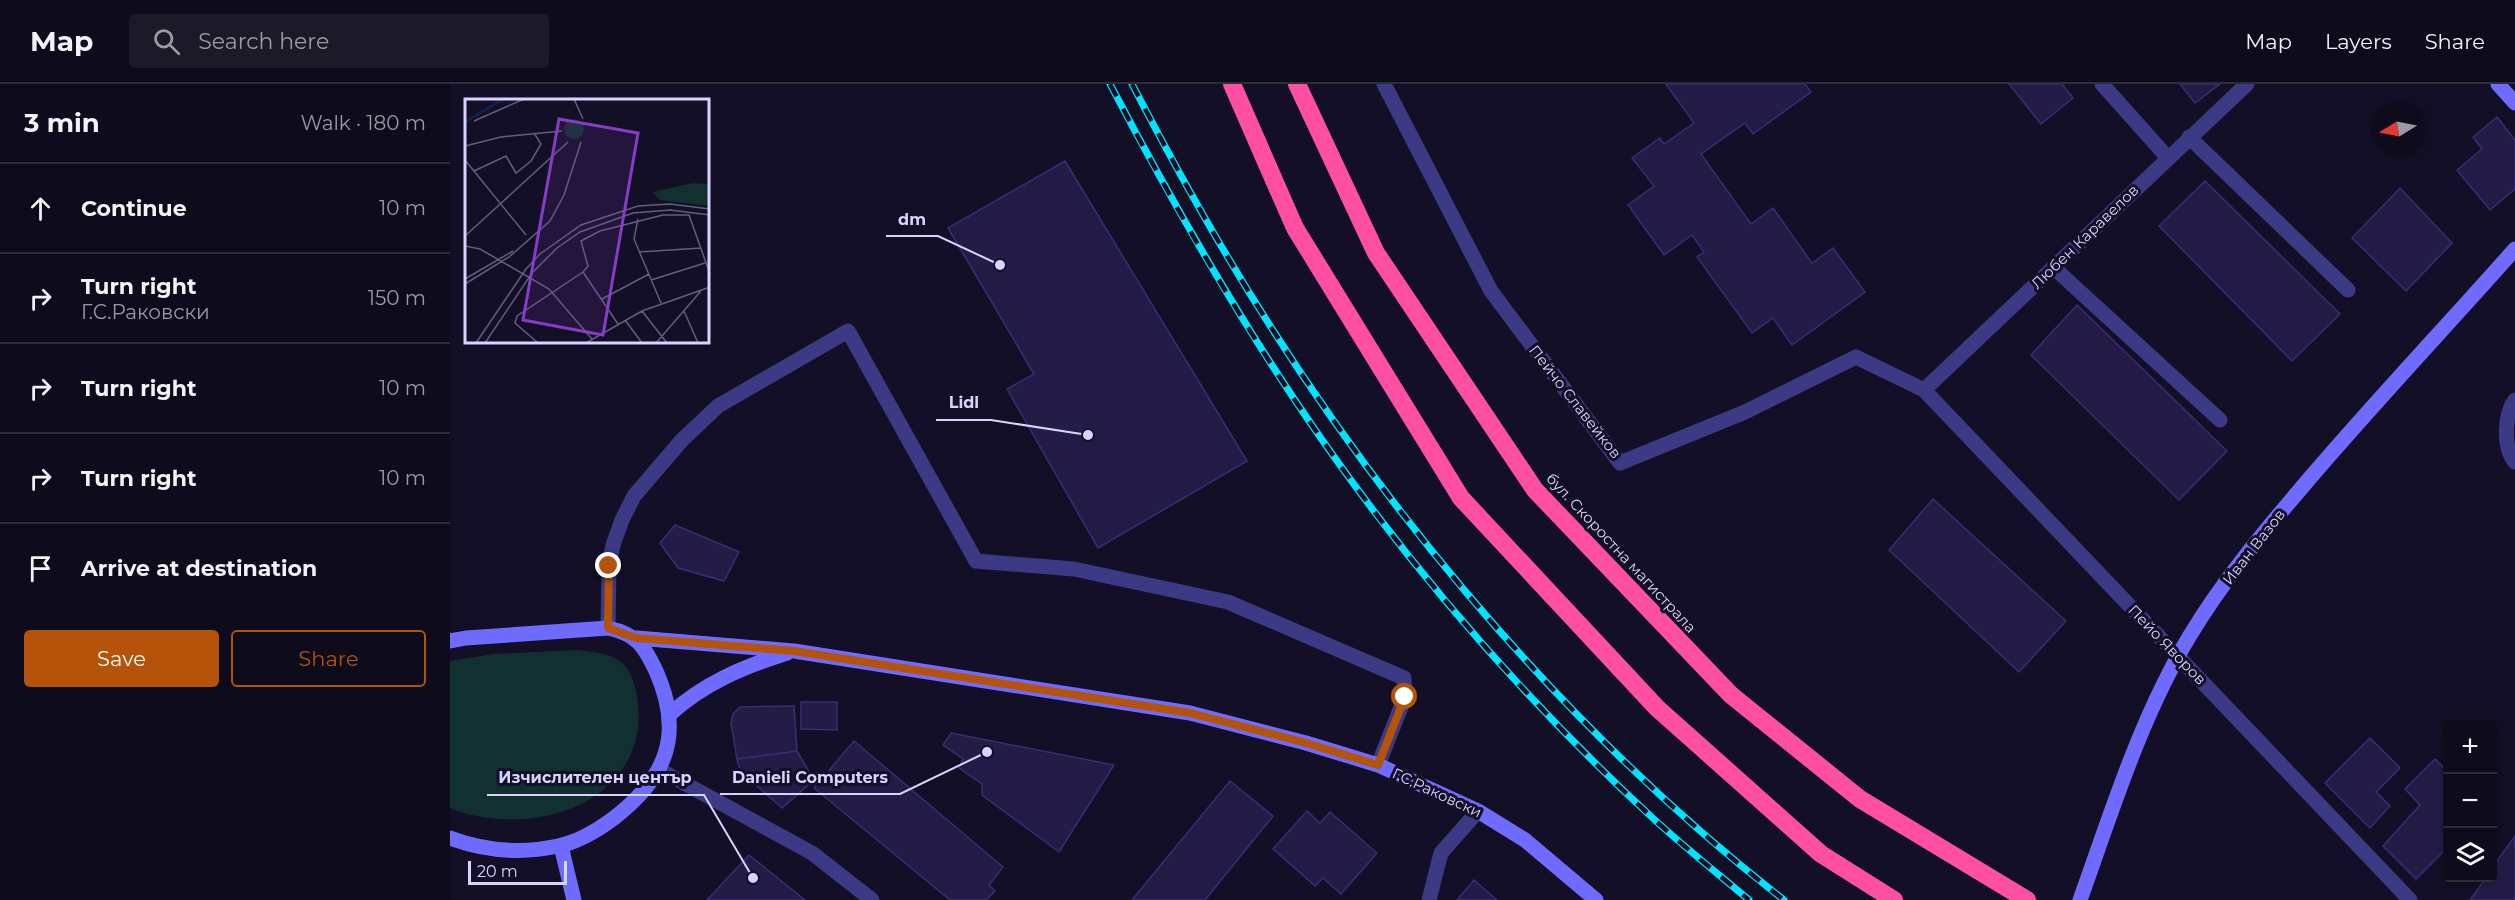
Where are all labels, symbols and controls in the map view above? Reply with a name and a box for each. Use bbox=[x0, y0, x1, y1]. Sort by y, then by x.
search box bbox=[129, 14, 549, 68]
text: Map bbox=[30, 24, 93, 58]
icon: search bbox=[150, 25, 183, 58]
text: Search here bbox=[198, 28, 329, 55]
text: Map bbox=[2245, 29, 2292, 54]
text: Layers bbox=[2325, 29, 2392, 54]
text: Share bbox=[2425, 29, 2485, 54]
inset map bbox=[465, 99, 710, 344]
north arrow bbox=[2371, 102, 2425, 156]
text: 3 min bbox=[24, 107, 100, 139]
text: Walk · 180 m bbox=[301, 111, 426, 135]
street label: Любен Каравелов bbox=[2027, 180, 2142, 293]
icon: ahead bbox=[24, 192, 57, 225]
text: Continue bbox=[81, 195, 187, 222]
text: 10 m bbox=[379, 196, 426, 220]
callout: dm bbox=[886, 202, 938, 236]
text: dm bbox=[898, 210, 926, 229]
text: Turn right bbox=[81, 273, 196, 300]
icon: right bbox=[24, 282, 57, 315]
text: 150 m bbox=[368, 286, 426, 310]
text: Г.С.Раковски bbox=[81, 300, 210, 324]
street label: Пейчо Славейков bbox=[1525, 341, 1626, 462]
icon: right bbox=[24, 372, 57, 405]
text: Turn right bbox=[81, 375, 196, 402]
text: 10 m bbox=[379, 376, 426, 400]
callout: Lidl bbox=[936, 386, 991, 420]
text: Lidl bbox=[949, 393, 979, 412]
icon: right bbox=[24, 462, 57, 495]
text: Turn right bbox=[81, 465, 196, 492]
text: 10 m bbox=[379, 466, 426, 490]
street label: бул. Скоростна магистрала bbox=[1542, 469, 1700, 637]
street label: Иван Вазов bbox=[2218, 505, 2289, 588]
icon: arrive bbox=[24, 552, 57, 585]
route end bbox=[595, 552, 621, 578]
text: Arrive at destination bbox=[81, 555, 317, 582]
street label: Пейо Яворов bbox=[2124, 601, 2210, 689]
button: Save bbox=[24, 630, 219, 687]
button: Share bbox=[231, 630, 426, 687]
route start bbox=[1391, 683, 1417, 709]
map controls bbox=[2443, 720, 2497, 882]
button: + bbox=[2443, 720, 2497, 774]
callout: Danieli Computers bbox=[720, 760, 900, 794]
callout: Изчислителен център bbox=[487, 761, 704, 795]
street label: Г.С.Раковски bbox=[1389, 764, 1485, 822]
text: Изчислителен център bbox=[498, 768, 692, 787]
text: Danieli Computers bbox=[732, 768, 888, 787]
button: − bbox=[2443, 774, 2497, 828]
button: layers bbox=[2443, 828, 2497, 882]
scale bar bbox=[468, 858, 567, 886]
text: 20 m bbox=[477, 862, 518, 881]

